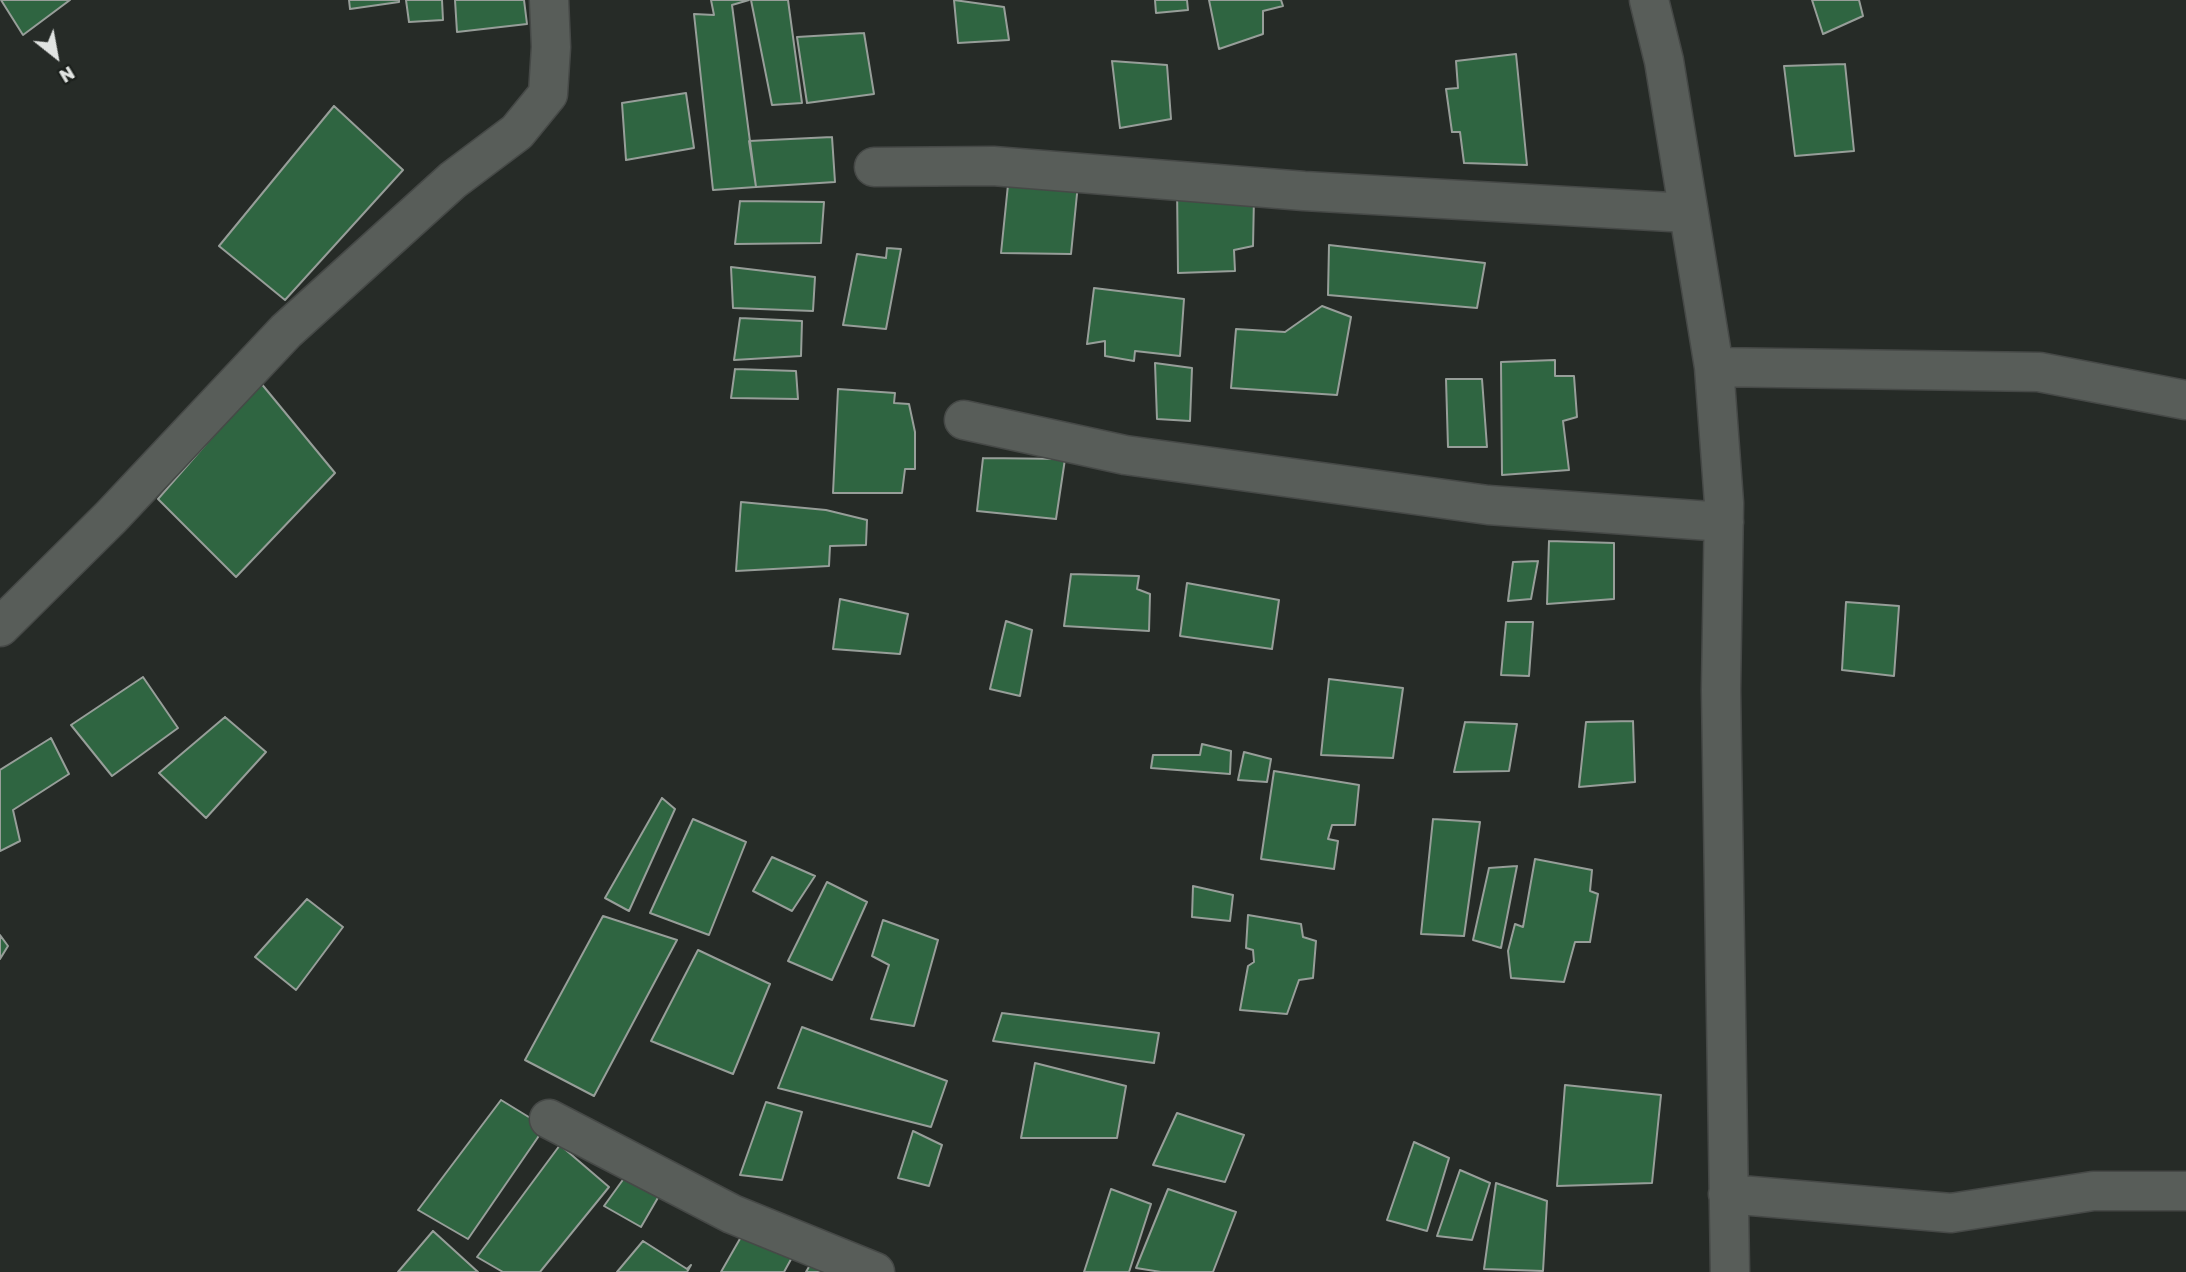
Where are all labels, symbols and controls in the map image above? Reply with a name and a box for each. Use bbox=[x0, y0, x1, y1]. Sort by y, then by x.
north arrow bbox=[21, 21, 91, 91]
text: N bbox=[55, 61, 79, 88]

